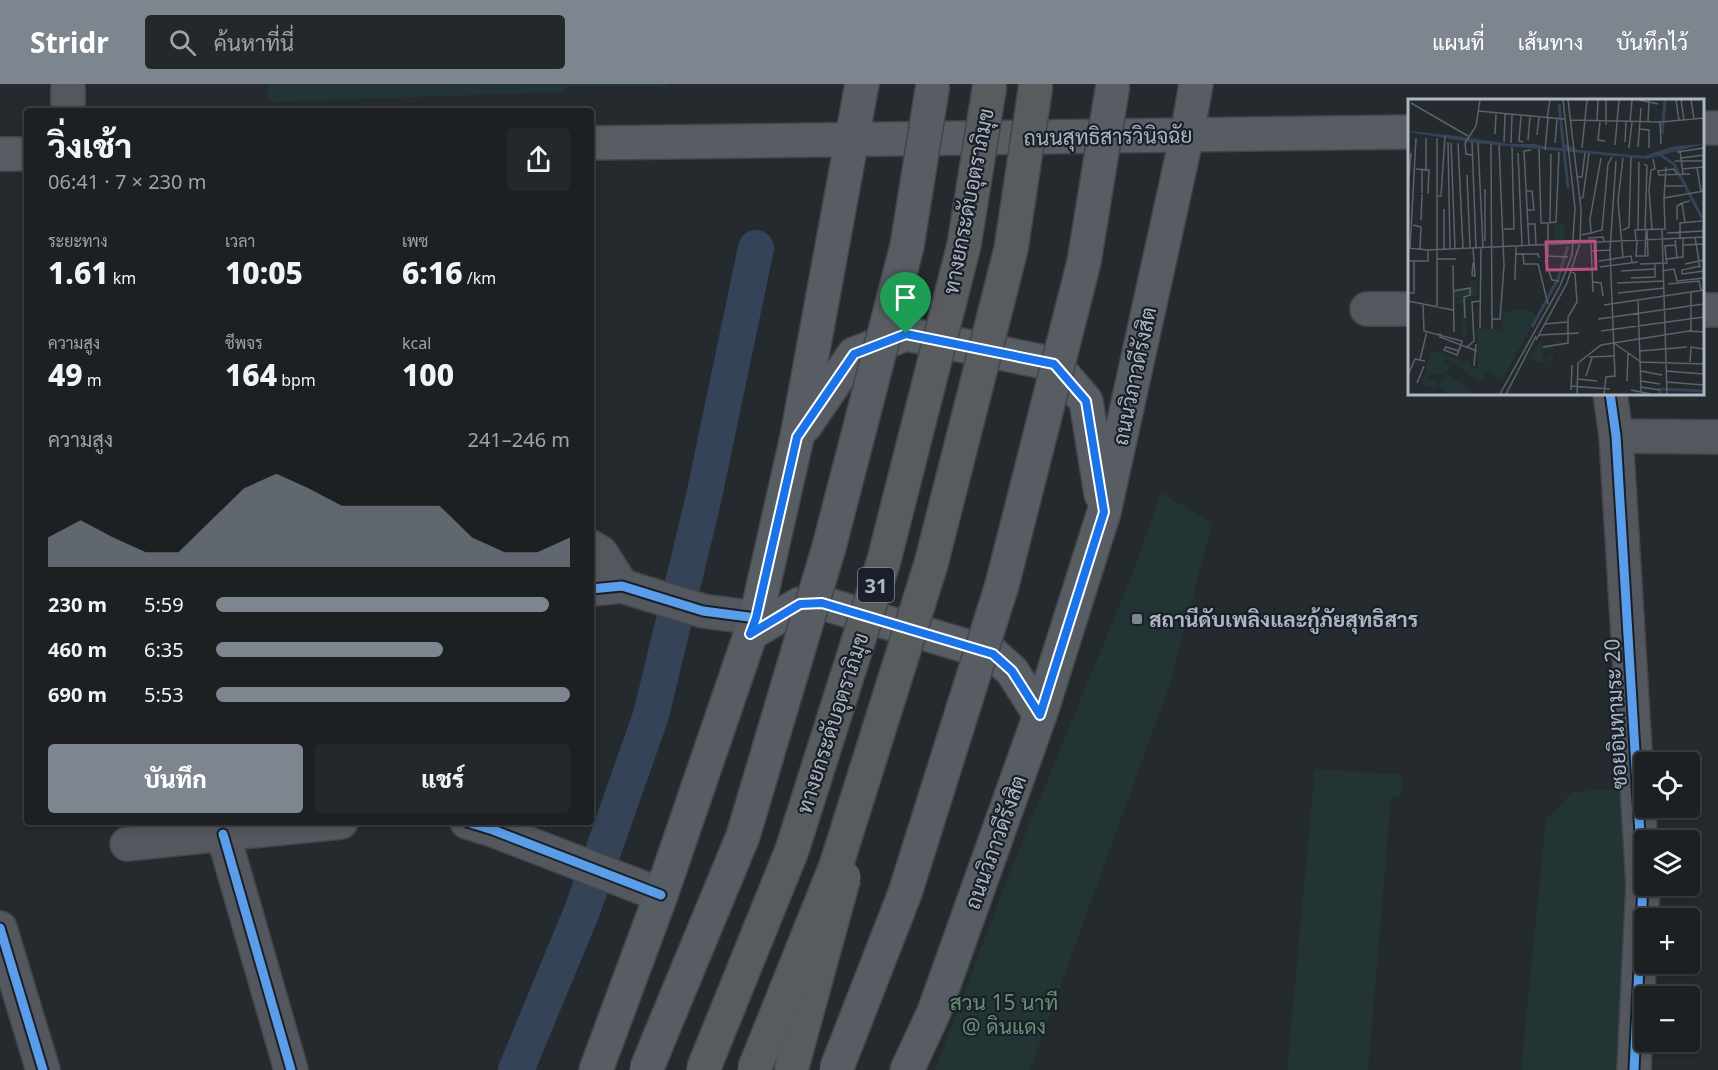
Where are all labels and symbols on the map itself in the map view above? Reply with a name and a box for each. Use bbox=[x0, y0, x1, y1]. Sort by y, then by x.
inset map bbox=[1408, 99, 1703, 394]
street label: ทางยกระดับอุตราภิมุข bbox=[936, 106, 1001, 296]
street label: ถนนสุทธิสารวินิจฉัย bbox=[1023, 121, 1193, 152]
pin bbox=[880, 272, 931, 334]
street label: ถนนวิภาวดีรังสิต bbox=[1106, 304, 1162, 448]
road number: 31 bbox=[858, 568, 894, 602]
place label: สถานีดับเพลิงและกู้ภัยสุทธิสาร bbox=[1149, 605, 1418, 635]
marker: สถานีดับเพลิงและกู้ภัยสุทธิสาร bbox=[1130, 612, 1144, 626]
street label: ทางยกระดับอุตราภิมุข bbox=[790, 629, 875, 817]
street label: ซอยอินทามระ 20 bbox=[1597, 638, 1633, 790]
street label: ถนนวิภาวดีรังสิต bbox=[958, 771, 1032, 913]
park label: สวน 15 นาที @ ดินแดง bbox=[950, 988, 1058, 1040]

